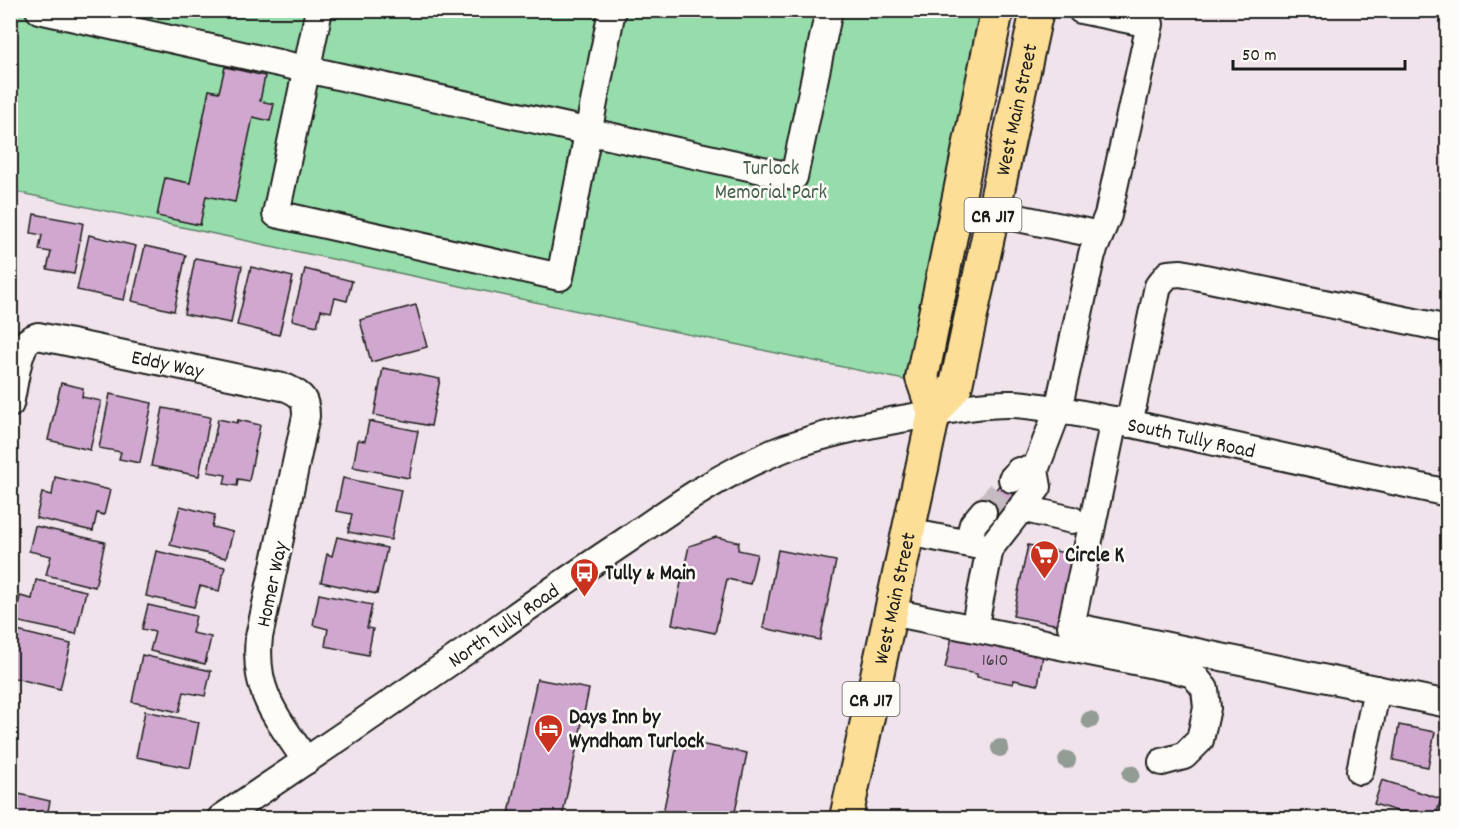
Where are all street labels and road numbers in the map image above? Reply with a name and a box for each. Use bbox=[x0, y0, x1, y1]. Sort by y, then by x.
street label: West Main Street bbox=[990, 41, 1047, 179]
road number: CR J17 bbox=[964, 198, 1022, 232]
street label: Eddy Way bbox=[128, 344, 206, 388]
street label: South Tully Road bbox=[1124, 411, 1258, 468]
street label: West Main Street bbox=[868, 530, 926, 668]
street label: Homer Way bbox=[250, 539, 298, 630]
street label: North Tully Road bbox=[443, 578, 567, 677]
road number: CR J17 bbox=[842, 682, 900, 716]

